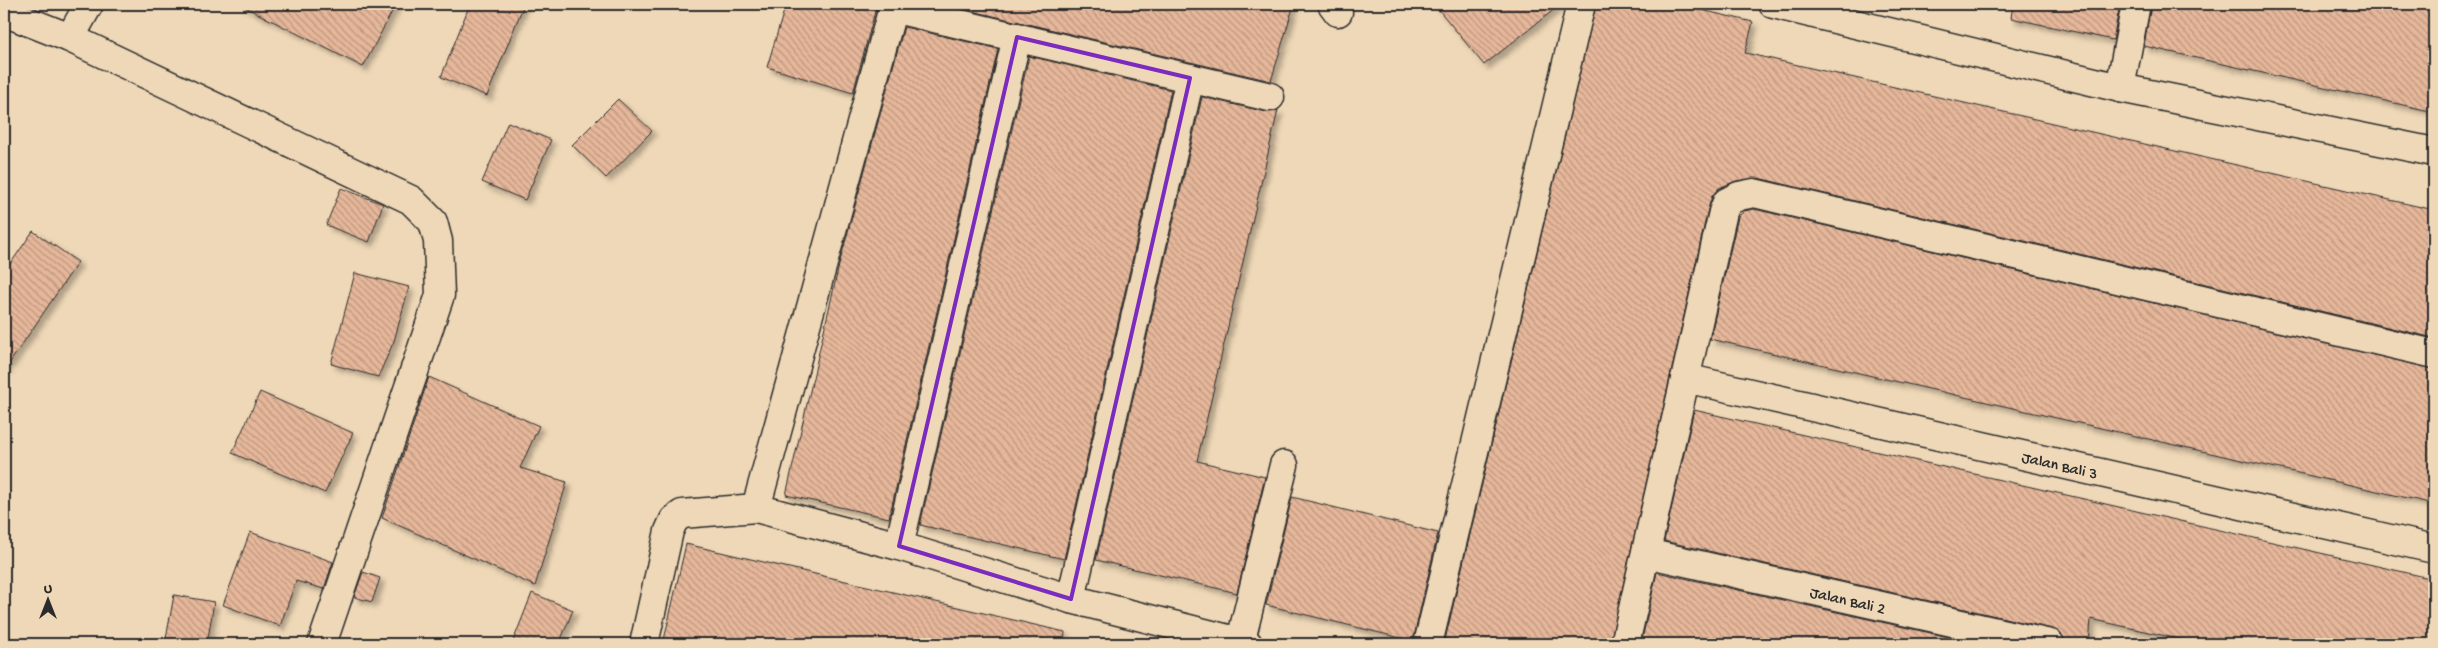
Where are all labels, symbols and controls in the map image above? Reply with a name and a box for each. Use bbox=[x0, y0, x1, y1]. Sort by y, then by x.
street label: Jalan Bali 3 bbox=[2019, 449, 2099, 485]
north arrow bbox=[22, 576, 72, 626]
text: U bbox=[44, 581, 52, 598]
street label: Jalan Bali 2 bbox=[1808, 585, 1887, 620]

